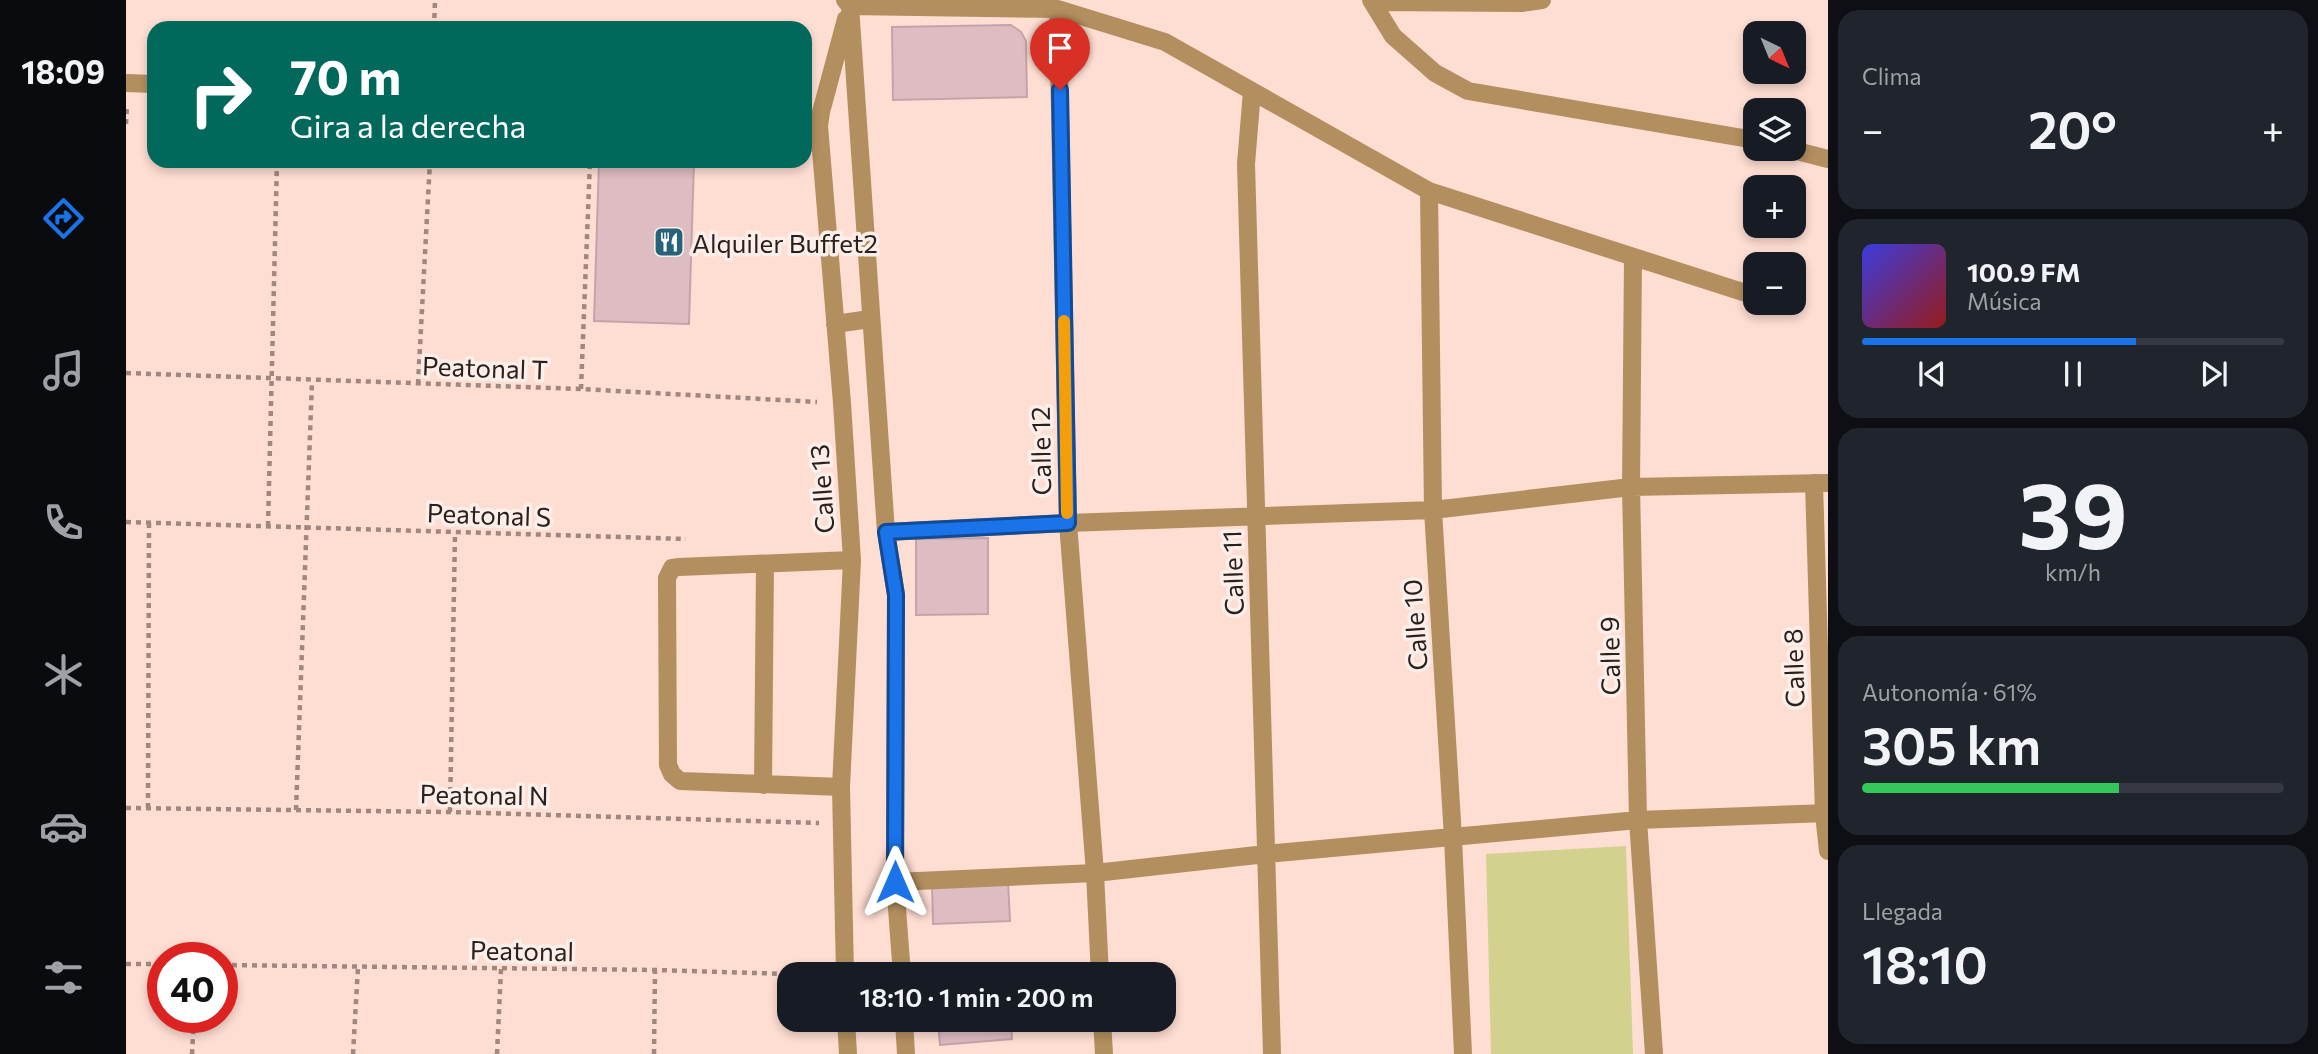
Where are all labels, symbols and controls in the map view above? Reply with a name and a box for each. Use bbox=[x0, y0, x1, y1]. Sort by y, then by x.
pin bbox=[1030, 18, 1090, 90]
north arrow bbox=[1743, 21, 1806, 84]
map controls bbox=[1743, 21, 1806, 315]
icon: arrive bbox=[1041, 29, 1079, 67]
text: 70 m bbox=[290, 45, 401, 105]
icon: right bbox=[175, 49, 266, 140]
text: 18:09 bbox=[21, 51, 105, 91]
text: Clima bbox=[1862, 62, 1922, 90]
text: 20° bbox=[2028, 96, 2117, 160]
button: layers bbox=[1743, 98, 1806, 161]
text: Gira a la derecha bbox=[290, 105, 526, 145]
text: − bbox=[1862, 105, 1884, 152]
text: + bbox=[2262, 105, 2284, 152]
button: + bbox=[1743, 175, 1806, 238]
icon: directions bbox=[39, 194, 88, 243]
restaurant icon: Alquiler Buffet2 bbox=[652, 225, 686, 259]
place label: Alquiler Buffet2 bbox=[692, 227, 878, 258]
button: − bbox=[1743, 252, 1806, 315]
text: 100.9 FM bbox=[1967, 256, 2081, 287]
text: Música bbox=[1967, 287, 2042, 315]
icon: music bbox=[39, 346, 88, 395]
street label: Peatonal T bbox=[422, 349, 548, 385]
icon: previous bbox=[1913, 355, 1951, 393]
icon: pause bbox=[2054, 355, 2092, 393]
icon: next bbox=[2195, 355, 2233, 393]
street label: Calle 12 bbox=[1024, 406, 1056, 496]
street label: Calle 13 bbox=[802, 443, 840, 535]
text: 39 bbox=[2018, 456, 2128, 568]
street label: Peatonal S bbox=[426, 496, 552, 532]
icon: phone bbox=[39, 498, 88, 547]
street label: Calle 11 bbox=[1215, 530, 1249, 616]
text: km/h bbox=[2045, 558, 2101, 586]
street label: Calle 10 bbox=[1395, 578, 1433, 672]
street label: Calle 9 bbox=[1593, 616, 1625, 696]
street label: Calle 8 bbox=[1776, 628, 1810, 708]
icon: climate bbox=[39, 650, 88, 699]
text: Autonomía · 61% bbox=[1862, 678, 2037, 706]
text: 305 km bbox=[1862, 712, 2041, 776]
street label: Peatonal N bbox=[419, 777, 549, 811]
icon: car bbox=[39, 802, 88, 851]
position arrow bbox=[858, 845, 932, 919]
text: Llegada bbox=[1862, 897, 1943, 925]
text: 18:10 bbox=[1862, 931, 1988, 995]
street label: Peatonal bbox=[470, 934, 574, 966]
speed limit sign: 40 bbox=[147, 942, 238, 1033]
icon: filters bbox=[39, 953, 88, 1002]
text: 18:10 · 1 min · 200 m bbox=[860, 981, 1093, 1012]

